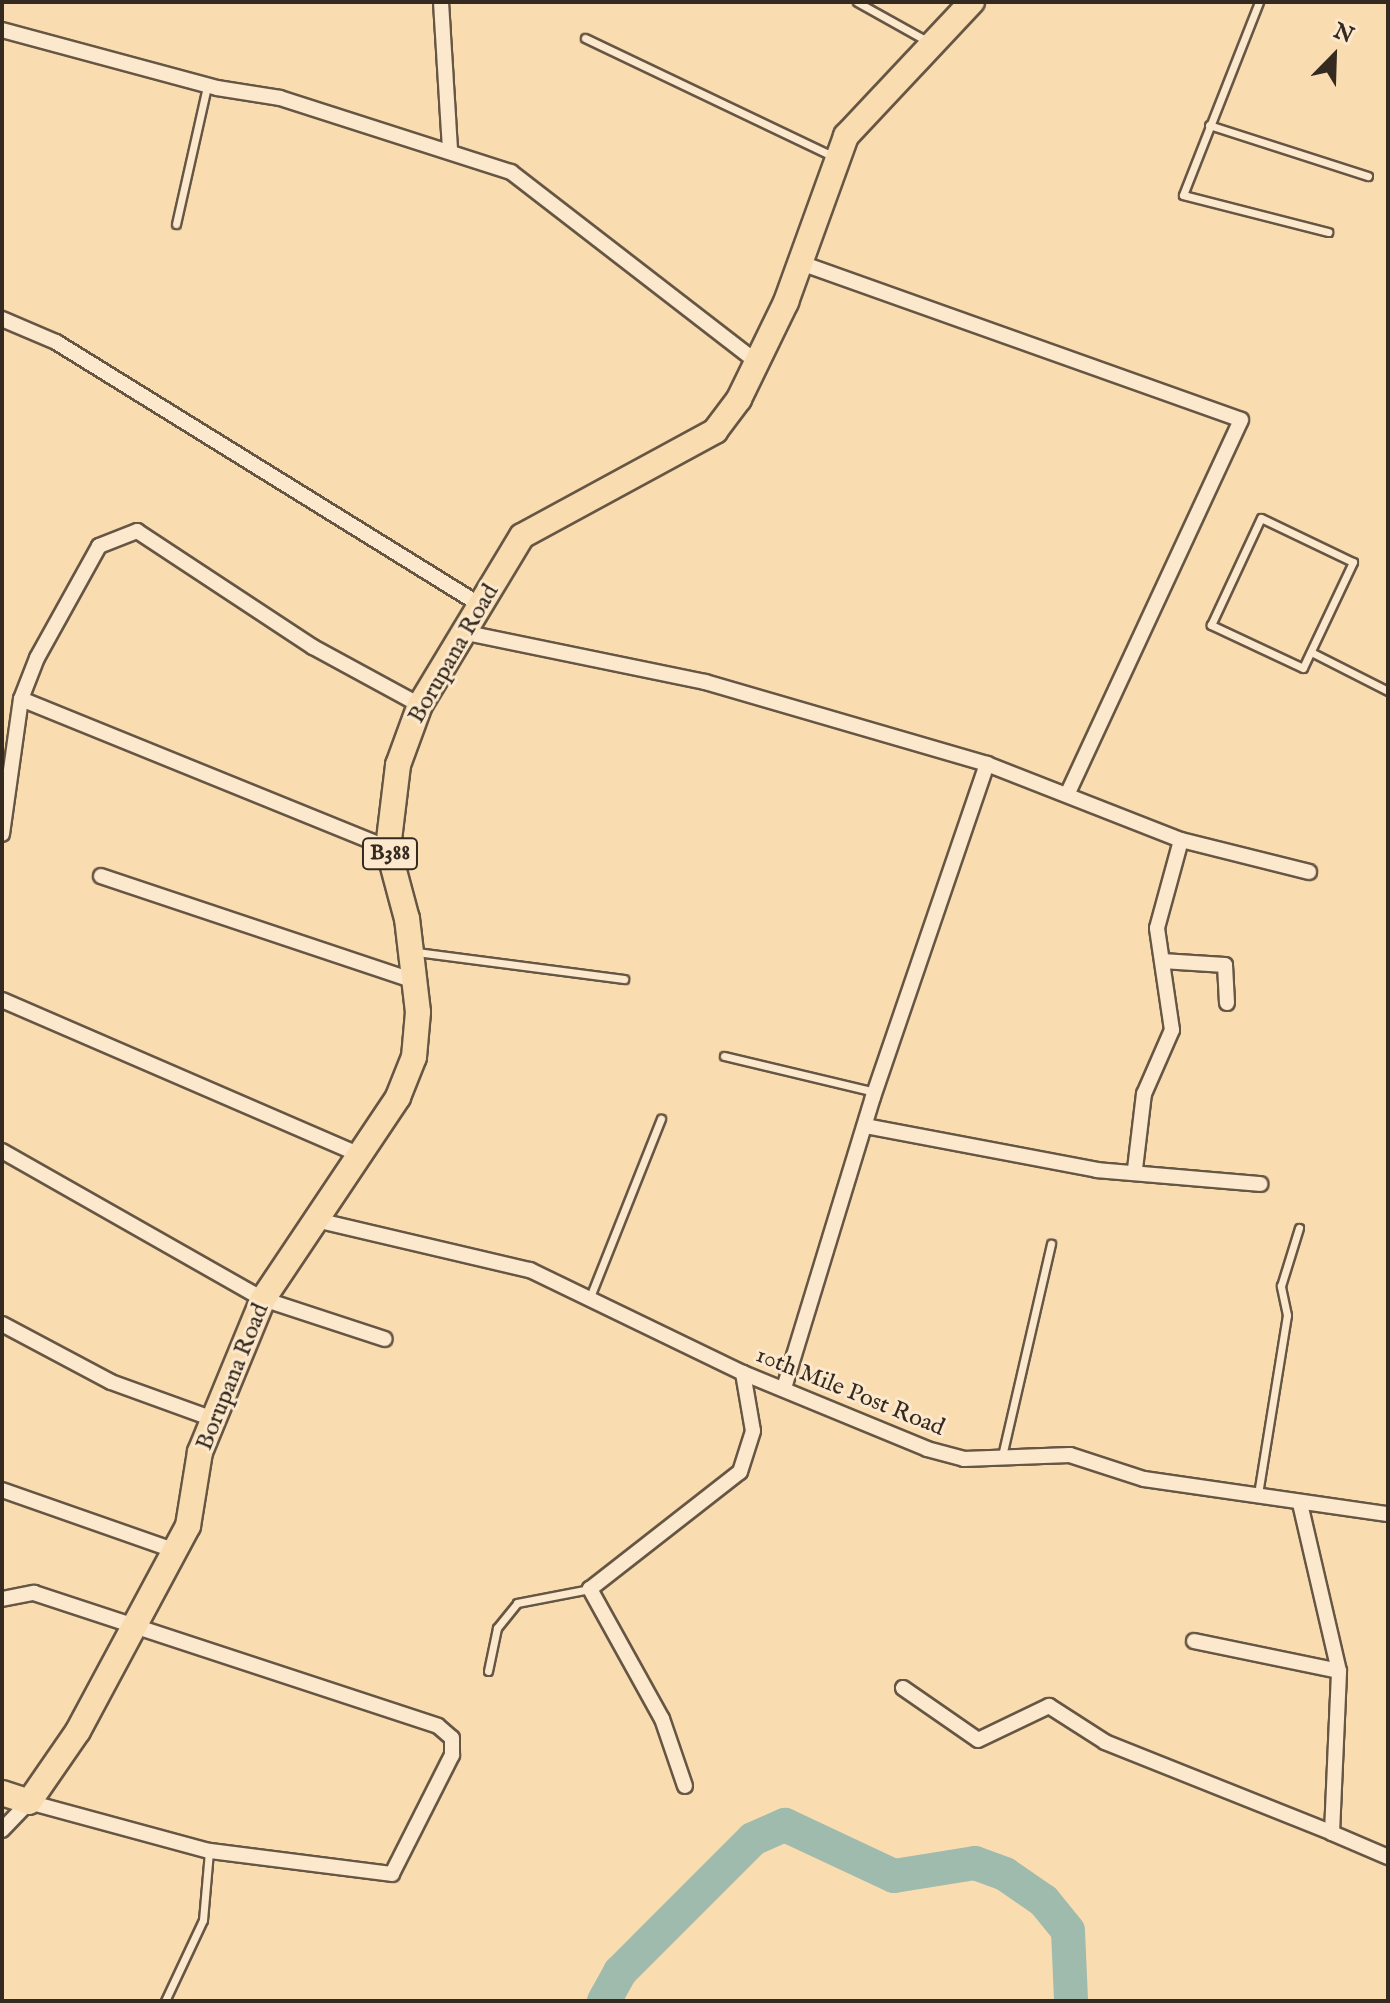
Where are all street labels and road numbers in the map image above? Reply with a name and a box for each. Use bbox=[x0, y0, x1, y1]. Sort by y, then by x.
street label: Borupana Road bbox=[403, 579, 505, 729]
road number: B388 bbox=[360, 836, 420, 872]
street label: Borupana Road bbox=[190, 1299, 276, 1455]
street label: 10th Mile Post Road bbox=[751, 1341, 949, 1443]

